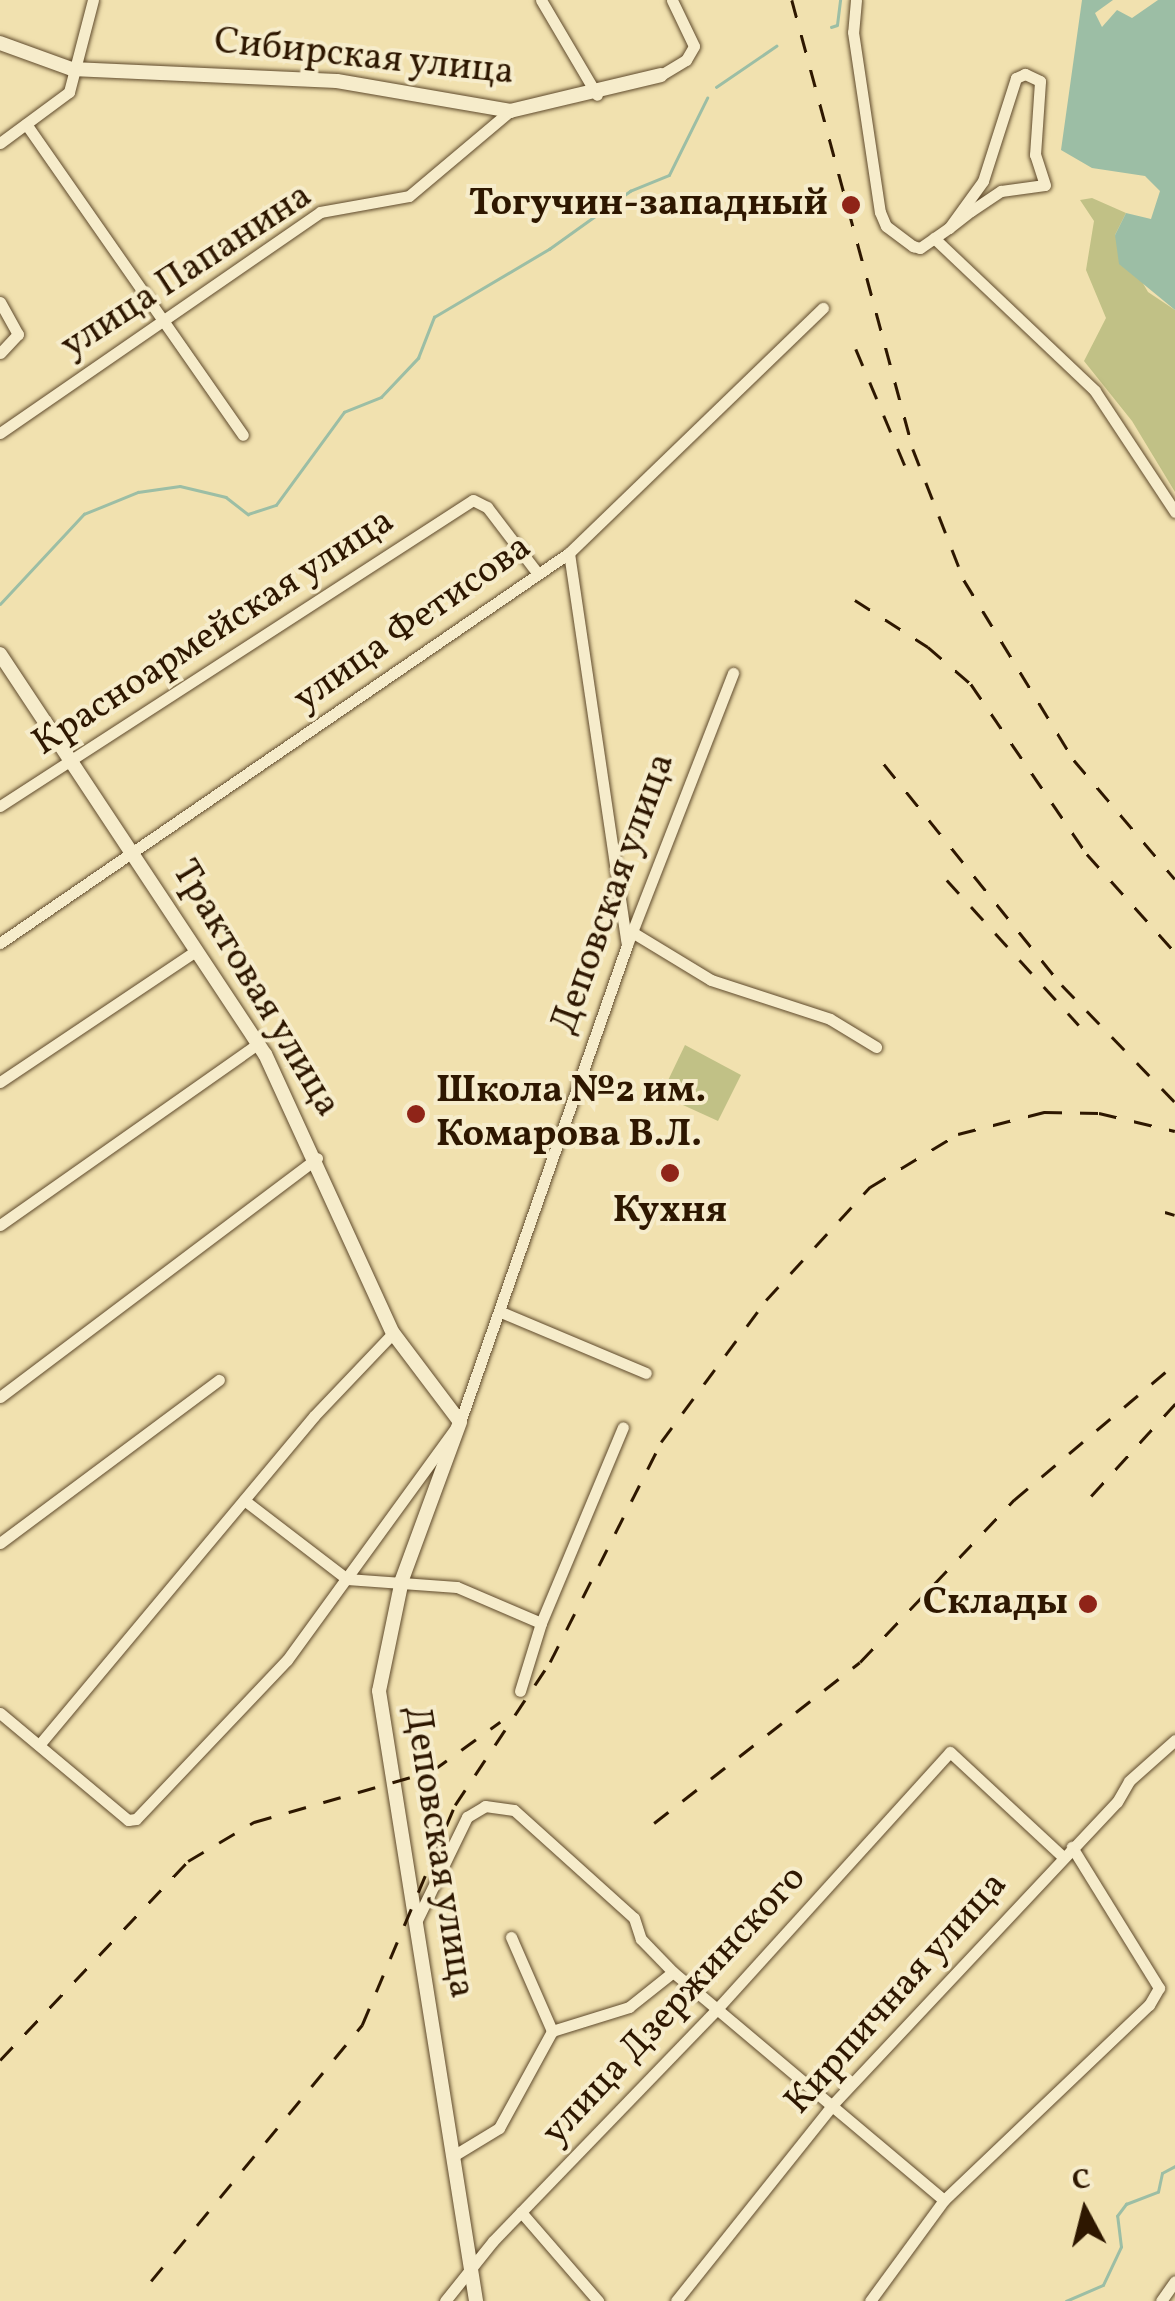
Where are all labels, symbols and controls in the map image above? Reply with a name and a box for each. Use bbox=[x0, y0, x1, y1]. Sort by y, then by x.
street label: Сибирская улица bbox=[211, 20, 517, 96]
street label: улица Папанина bbox=[53, 174, 321, 370]
place label: Тогучин-западный bbox=[469, 182, 828, 228]
marker: Тогучин-западный bbox=[838, 192, 864, 218]
street label: Красноармейская улица bbox=[24, 499, 404, 767]
street label: улица Фетисова bbox=[285, 525, 541, 723]
street label: Деповская улица bbox=[542, 747, 686, 1041]
street label: Трактовая улица bbox=[160, 852, 350, 1126]
place label: Школа №2 им. Комарова В.Л. bbox=[436, 1069, 706, 1158]
marker: Школа №2 им. Комарова В.Л. bbox=[405, 1103, 427, 1125]
marker: Кухня bbox=[659, 1162, 681, 1184]
place label: Кухня bbox=[613, 1189, 727, 1235]
place label: Склады bbox=[923, 1581, 1068, 1627]
marker: Склады bbox=[1077, 1593, 1099, 1615]
street label: Деповская улица bbox=[392, 1702, 484, 2002]
street label: улица Дзержинского bbox=[533, 1857, 817, 2155]
street label: Кирпичная улица bbox=[776, 1863, 1018, 2125]
text: С bbox=[1070, 2160, 1093, 2201]
north arrow bbox=[1035, 2161, 1135, 2261]

